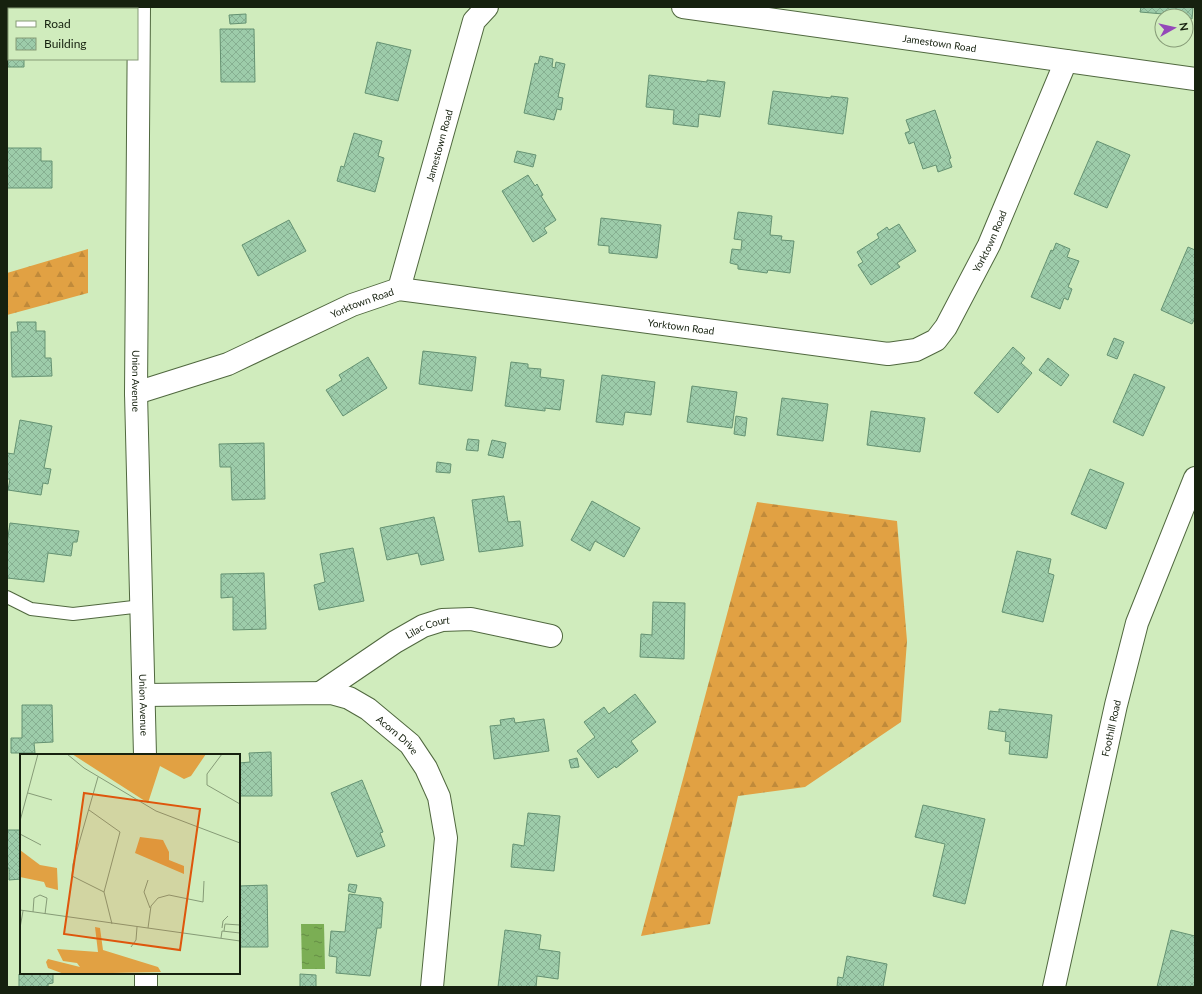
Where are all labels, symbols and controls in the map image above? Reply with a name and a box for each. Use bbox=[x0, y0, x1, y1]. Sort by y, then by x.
legend bbox=[8, 8, 138, 60]
north arrow bbox=[1154, 8, 1194, 48]
text: Road bbox=[44, 16, 71, 31]
text: N bbox=[1177, 21, 1191, 32]
street label: Jamestown Road bbox=[902, 32, 977, 54]
text: Building bbox=[44, 36, 87, 51]
street label: Jamestown Road bbox=[423, 108, 455, 183]
street label: Yorktown Road bbox=[970, 208, 1009, 274]
street label: Yorktown Road bbox=[328, 285, 395, 320]
street label: Yorktown Road bbox=[647, 316, 715, 337]
street label: Union Avenue bbox=[130, 350, 142, 412]
street label: Lilac Court bbox=[403, 614, 450, 641]
street label: Union Avenue bbox=[137, 674, 151, 736]
street label: Foothill Road bbox=[1099, 699, 1123, 758]
street label: Acorn Drive bbox=[374, 713, 421, 756]
inset map bbox=[20, 754, 240, 974]

